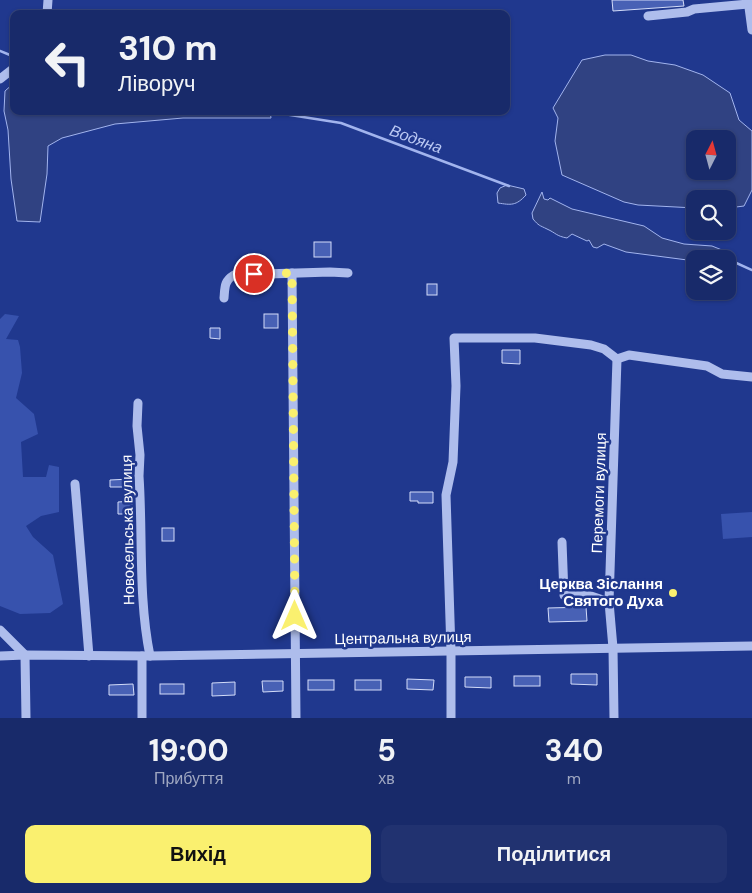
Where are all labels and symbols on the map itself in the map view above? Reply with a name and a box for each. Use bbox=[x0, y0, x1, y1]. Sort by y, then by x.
water label: Водяна bbox=[387, 120, 445, 158]
north arrow bbox=[686, 130, 736, 180]
pin bbox=[233, 253, 275, 295]
street label: Перемоги вулиця bbox=[587, 432, 611, 554]
street label: Новосельська вулиця bbox=[117, 455, 139, 605]
place label: Церква Зіслання Святого Духа bbox=[539, 574, 664, 611]
marker: Церква Зіслання Святого Духа bbox=[667, 587, 679, 599]
position arrow bbox=[268, 589, 320, 641]
street label: Центральна вулиця bbox=[334, 627, 472, 649]

